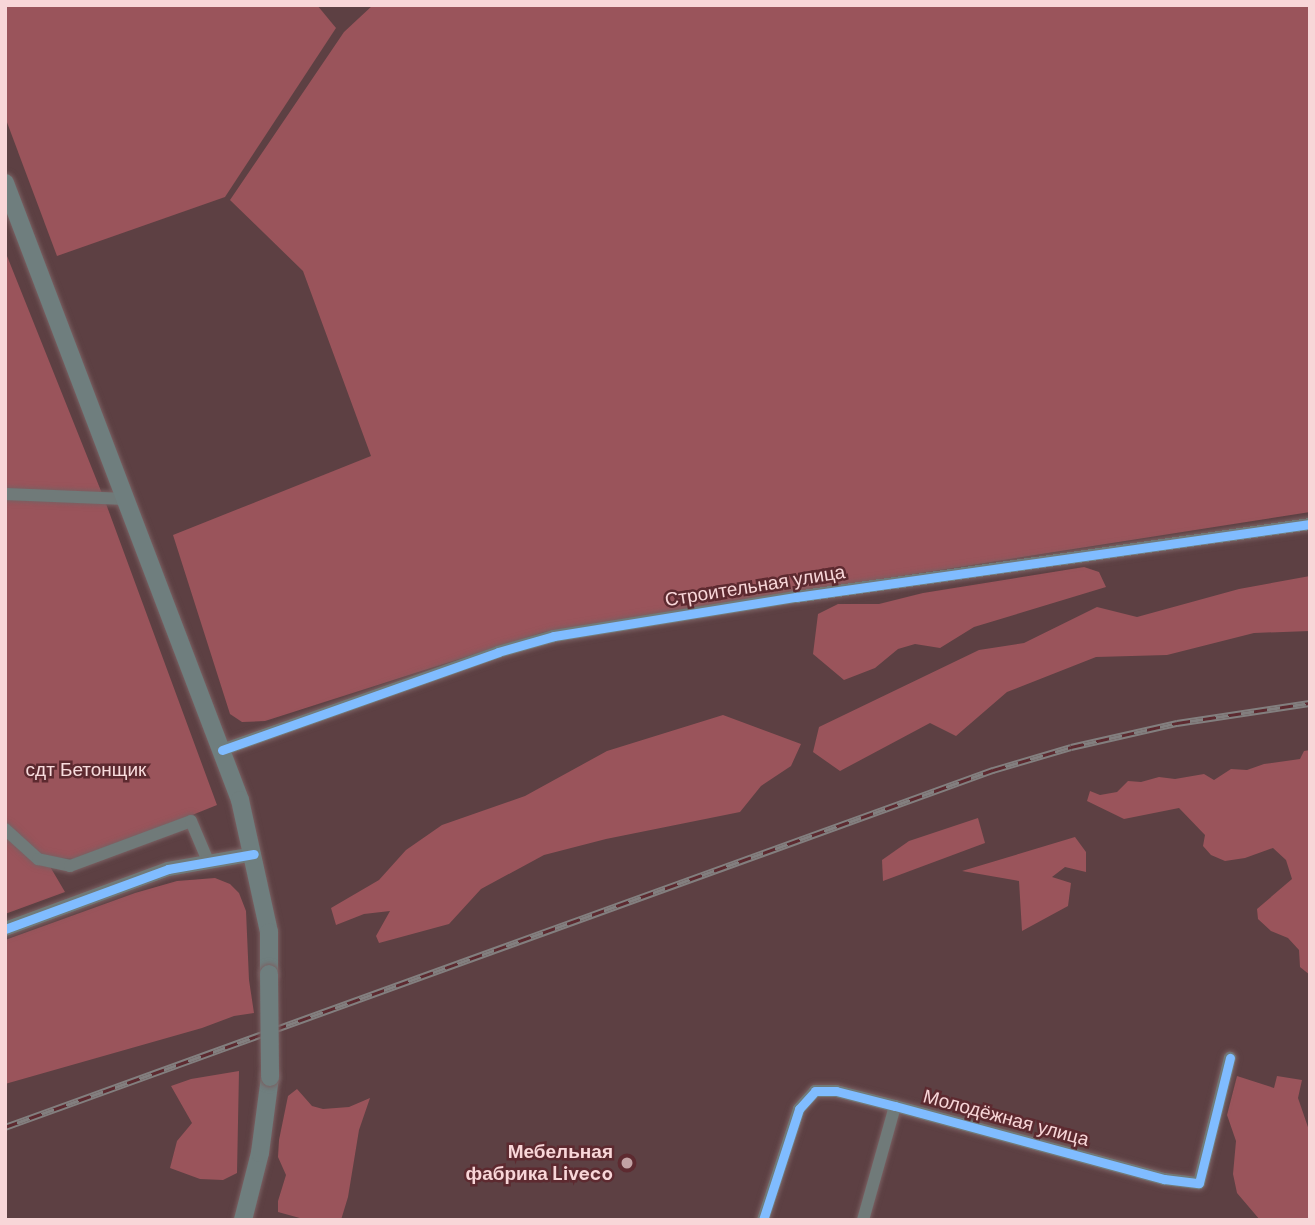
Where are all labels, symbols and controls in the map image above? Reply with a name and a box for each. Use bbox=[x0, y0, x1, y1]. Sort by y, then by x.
street label: Строительная улица bbox=[663, 560, 847, 612]
park label: сдт Бетонщик bbox=[26, 759, 146, 781]
street label: Молодёжная улица bbox=[921, 1085, 1091, 1151]
place label: Мебельная фабрика Liveco bbox=[466, 1141, 613, 1185]
marker: Мебельная фабрика Liveco bbox=[619, 1155, 635, 1171]

